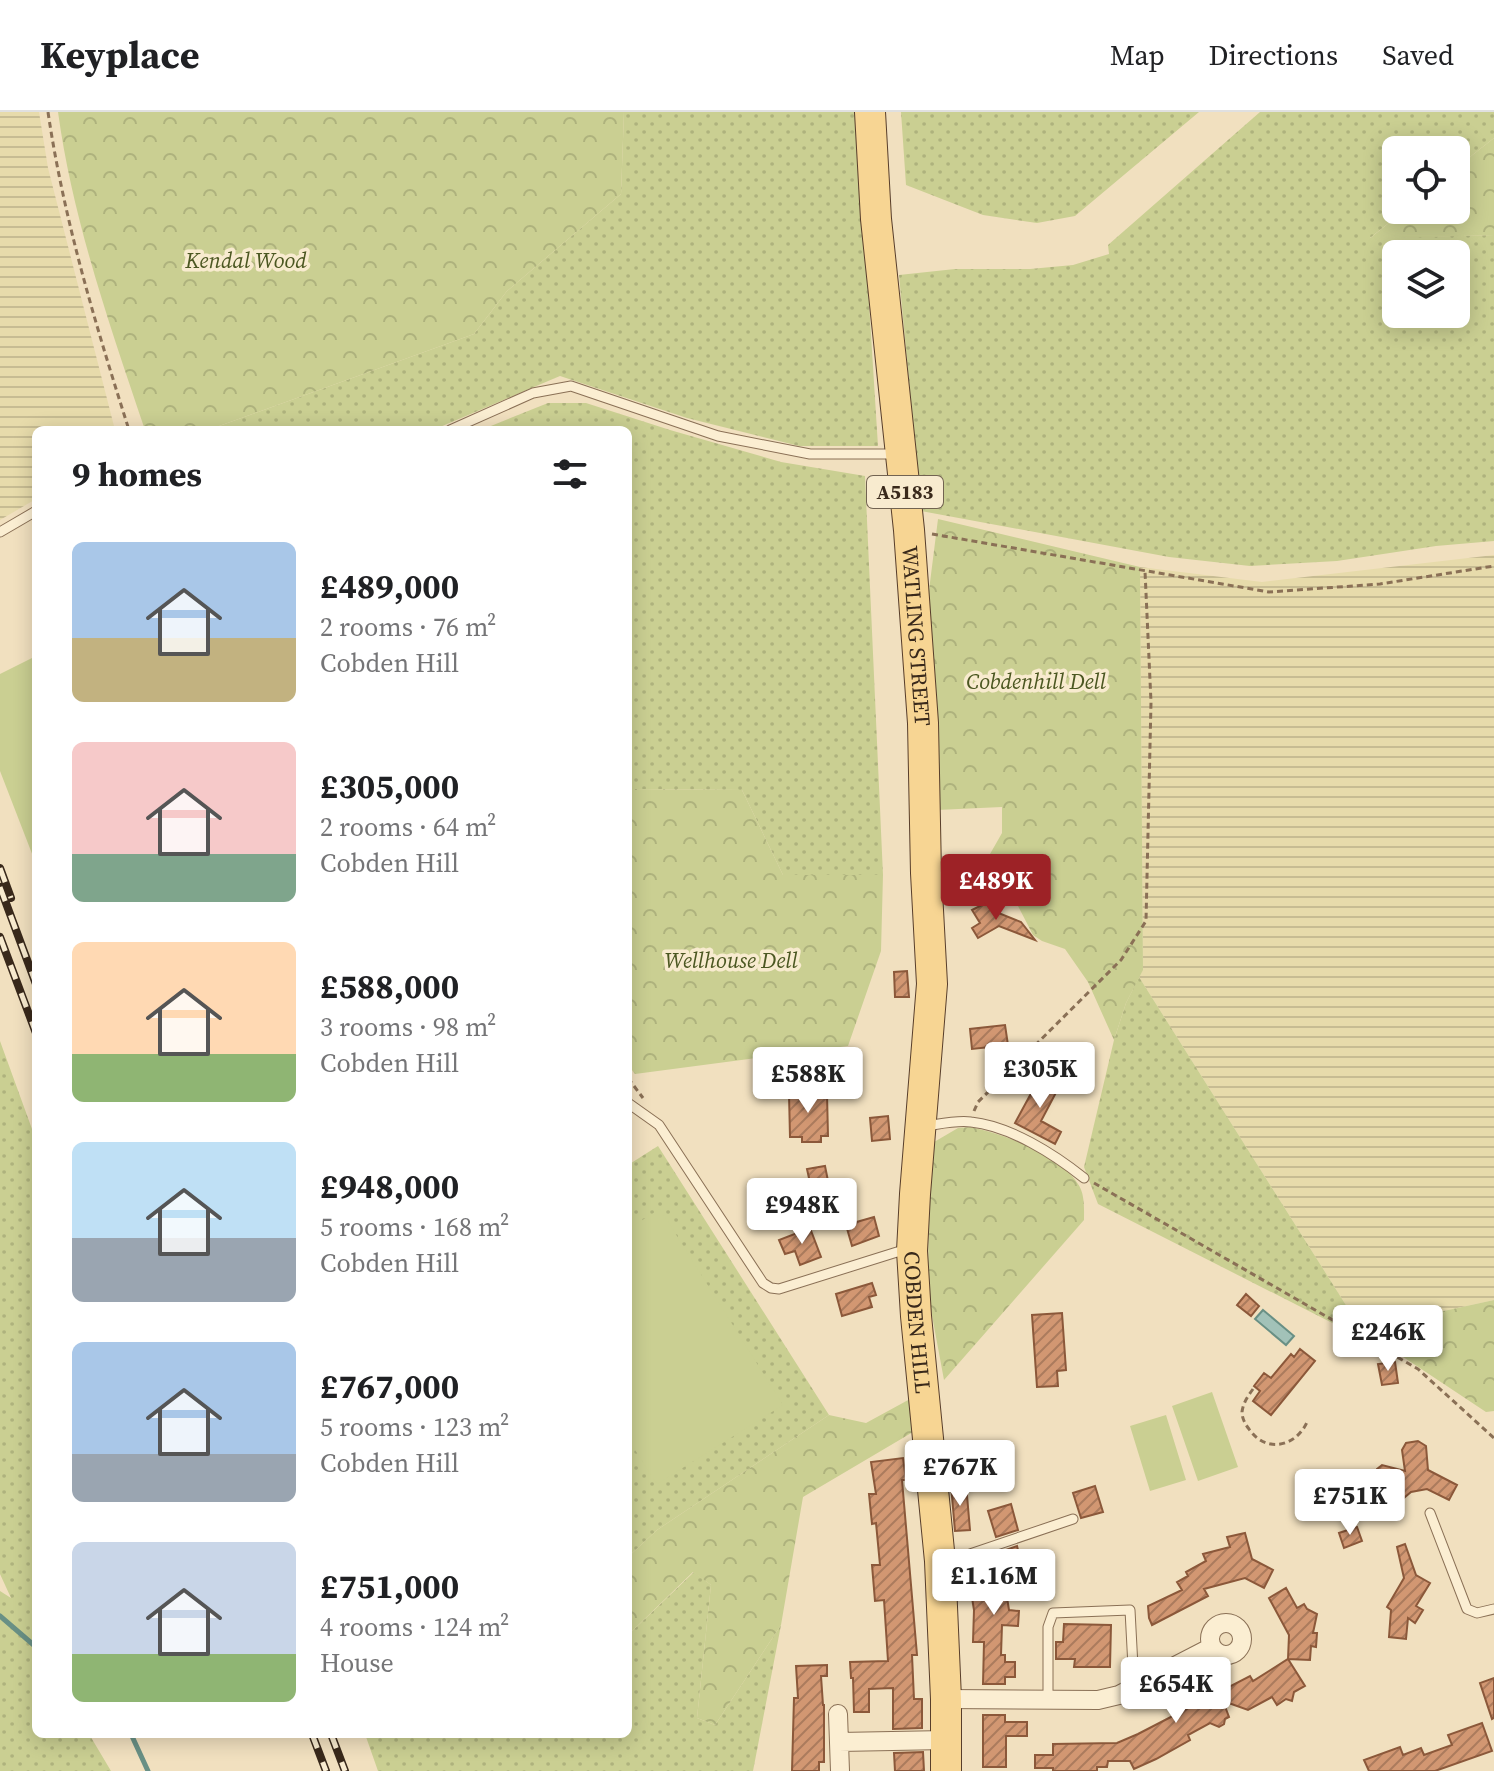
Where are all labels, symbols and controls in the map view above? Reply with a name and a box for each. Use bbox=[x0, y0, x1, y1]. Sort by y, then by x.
text: Keyplace bbox=[40, 29, 199, 81]
text: Map bbox=[1110, 36, 1165, 74]
text: Directions bbox=[1209, 36, 1338, 74]
text: Saved bbox=[1382, 36, 1454, 74]
map controls bbox=[1382, 136, 1470, 328]
button: locate bbox=[1382, 136, 1470, 224]
button: layers bbox=[1382, 240, 1470, 328]
park label: Kendal Wood bbox=[184, 245, 307, 275]
text: 9 homes bbox=[72, 451, 202, 497]
icon: filters bbox=[548, 452, 592, 496]
road number: A5183 bbox=[867, 476, 943, 508]
street label: WATLING STREET bbox=[895, 545, 938, 727]
text: £489,000 bbox=[320, 563, 459, 609]
icon: home bbox=[136, 574, 232, 670]
text: 2 rooms · 76 m² bbox=[320, 609, 496, 645]
text: Cobden Hill bbox=[320, 645, 459, 681]
park label: Cobdenhill Dell bbox=[966, 666, 1107, 696]
text: £305,000 bbox=[320, 763, 459, 809]
icon: home bbox=[136, 774, 232, 870]
text: 2 rooms · 64 m² bbox=[320, 809, 496, 845]
text: Cobden Hill bbox=[320, 845, 459, 881]
pin: £489K bbox=[940, 854, 1052, 922]
text: £489K bbox=[959, 862, 1033, 898]
park label: Wellhouse Dell bbox=[664, 945, 798, 975]
text: £588,000 bbox=[320, 963, 459, 1009]
icon: home bbox=[136, 974, 232, 1070]
text: 3 rooms · 98 m² bbox=[320, 1009, 496, 1045]
pin: £305K bbox=[984, 1042, 1096, 1110]
text: Cobden Hill bbox=[320, 1045, 459, 1081]
pin: £588K bbox=[752, 1047, 864, 1115]
text: £305K bbox=[1003, 1050, 1077, 1086]
text: £588K bbox=[771, 1055, 845, 1091]
text: £948,000 bbox=[320, 1163, 459, 1209]
icon: home bbox=[136, 1174, 232, 1270]
pin: £948K bbox=[746, 1178, 858, 1246]
text: £948K bbox=[765, 1186, 839, 1222]
text: 5 rooms · 168 m² bbox=[320, 1209, 509, 1245]
text: Cobden Hill bbox=[320, 1245, 459, 1281]
street label: COBDEN HILL bbox=[897, 1250, 939, 1395]
pin: £246K bbox=[1332, 1305, 1444, 1373]
text: £246K bbox=[1351, 1313, 1425, 1349]
text: £767,000 bbox=[320, 1363, 459, 1409]
icon: home bbox=[136, 1374, 232, 1470]
text: 5 rooms · 123 m² bbox=[320, 1409, 509, 1445]
pin: £767K bbox=[904, 1440, 1016, 1508]
text: Cobden Hill bbox=[320, 1445, 459, 1481]
text: £767K bbox=[923, 1448, 997, 1484]
pin: £751K bbox=[1294, 1469, 1406, 1537]
text: £751K bbox=[1313, 1477, 1387, 1513]
pin: £1.16M bbox=[929, 1549, 1059, 1617]
text: £1.16M bbox=[950, 1557, 1038, 1593]
text: £751,000 bbox=[320, 1563, 459, 1609]
icon: home bbox=[136, 1574, 232, 1670]
text: 4 rooms · 124 m² bbox=[320, 1609, 509, 1645]
text: House bbox=[320, 1645, 394, 1681]
pin: £654K bbox=[1120, 1657, 1232, 1725]
text: £654K bbox=[1139, 1665, 1213, 1701]

